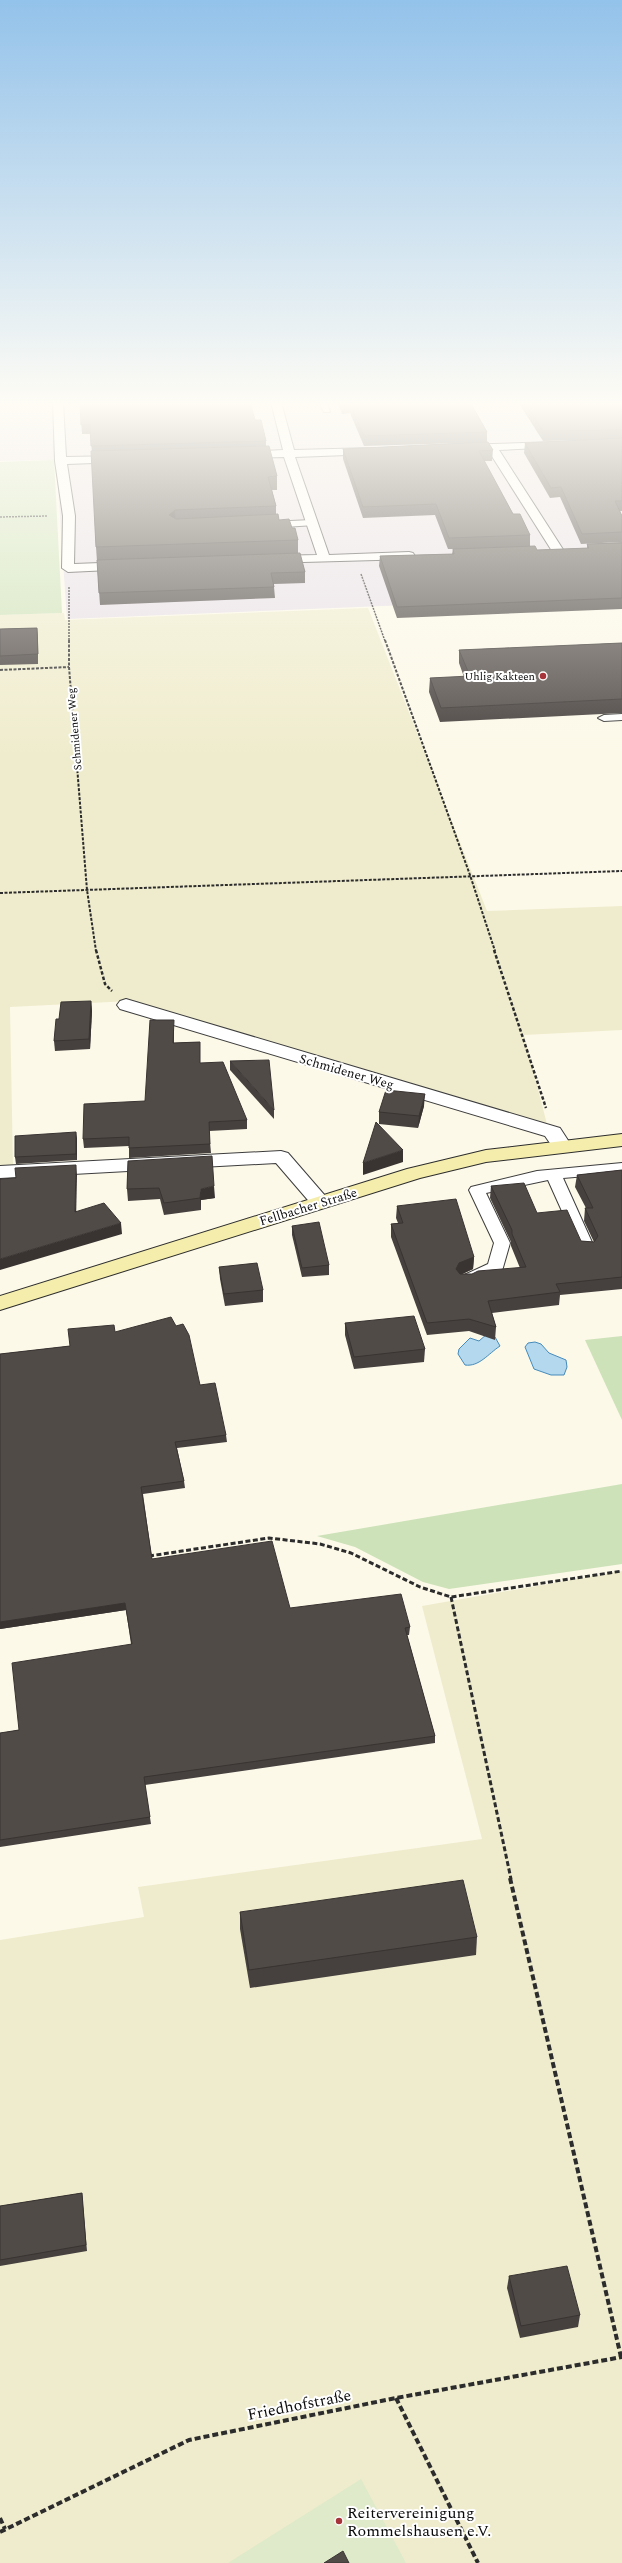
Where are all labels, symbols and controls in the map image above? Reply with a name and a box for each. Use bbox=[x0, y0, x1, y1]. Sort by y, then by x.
place label: Uhlig Kakteen bbox=[465, 668, 535, 685]
marker: Uhlig Kakteen bbox=[538, 671, 548, 681]
street label: Schmidener Weg bbox=[62, 687, 87, 771]
street label: Schmidener Weg bbox=[297, 1049, 397, 1095]
street label: Fellbacher Straße bbox=[257, 1183, 360, 1231]
street label: Friedhofstraße bbox=[245, 2383, 353, 2427]
place label: Reitervereinigung Rommelshausen e.V. bbox=[347, 2501, 491, 2543]
marker: Reitervereinigung Rommelshausen e.V. bbox=[334, 2516, 344, 2526]

